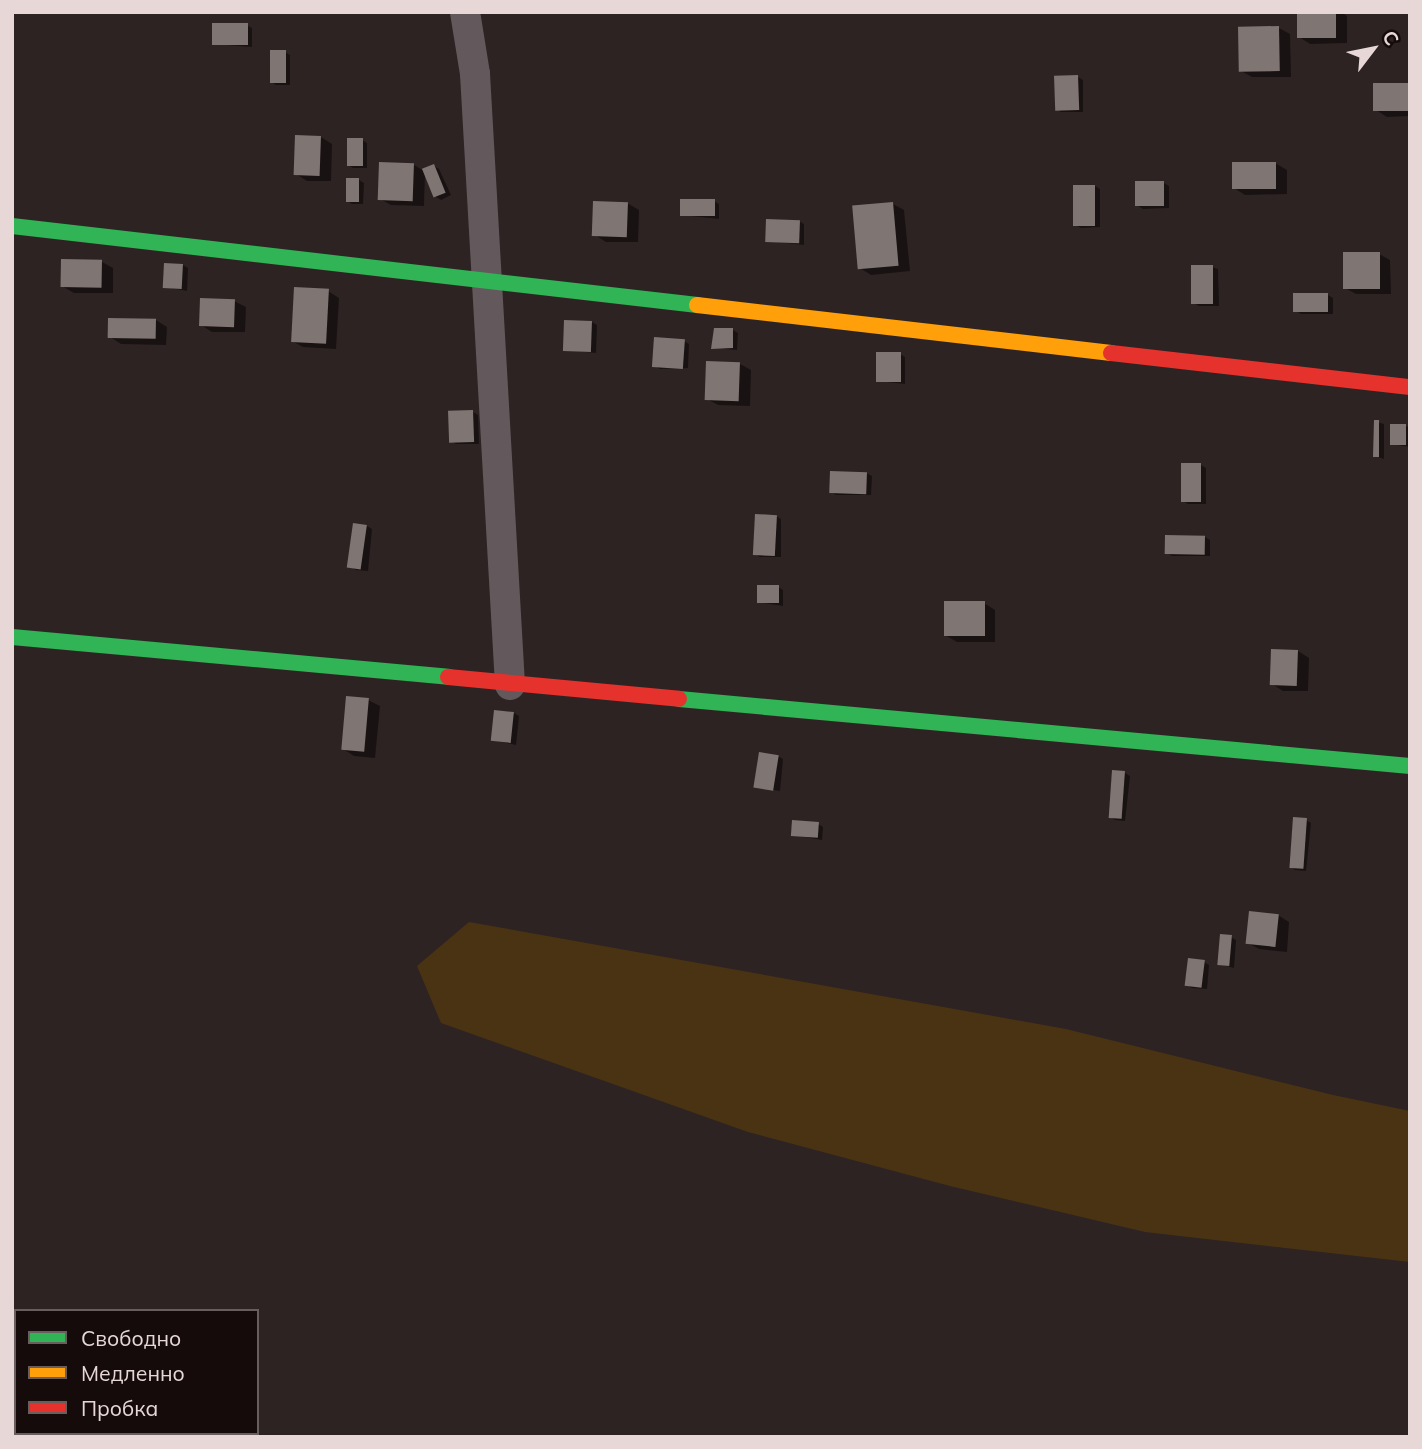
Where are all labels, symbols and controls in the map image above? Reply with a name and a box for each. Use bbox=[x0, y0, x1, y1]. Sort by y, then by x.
north arrow bbox=[1338, 14, 1408, 84]
text: С bbox=[1377, 26, 1404, 50]
legend bbox=[14, 1309, 259, 1435]
text: Свободно bbox=[81, 1325, 181, 1351]
text: Медленно bbox=[81, 1360, 185, 1386]
text: Пробка bbox=[81, 1395, 158, 1421]

